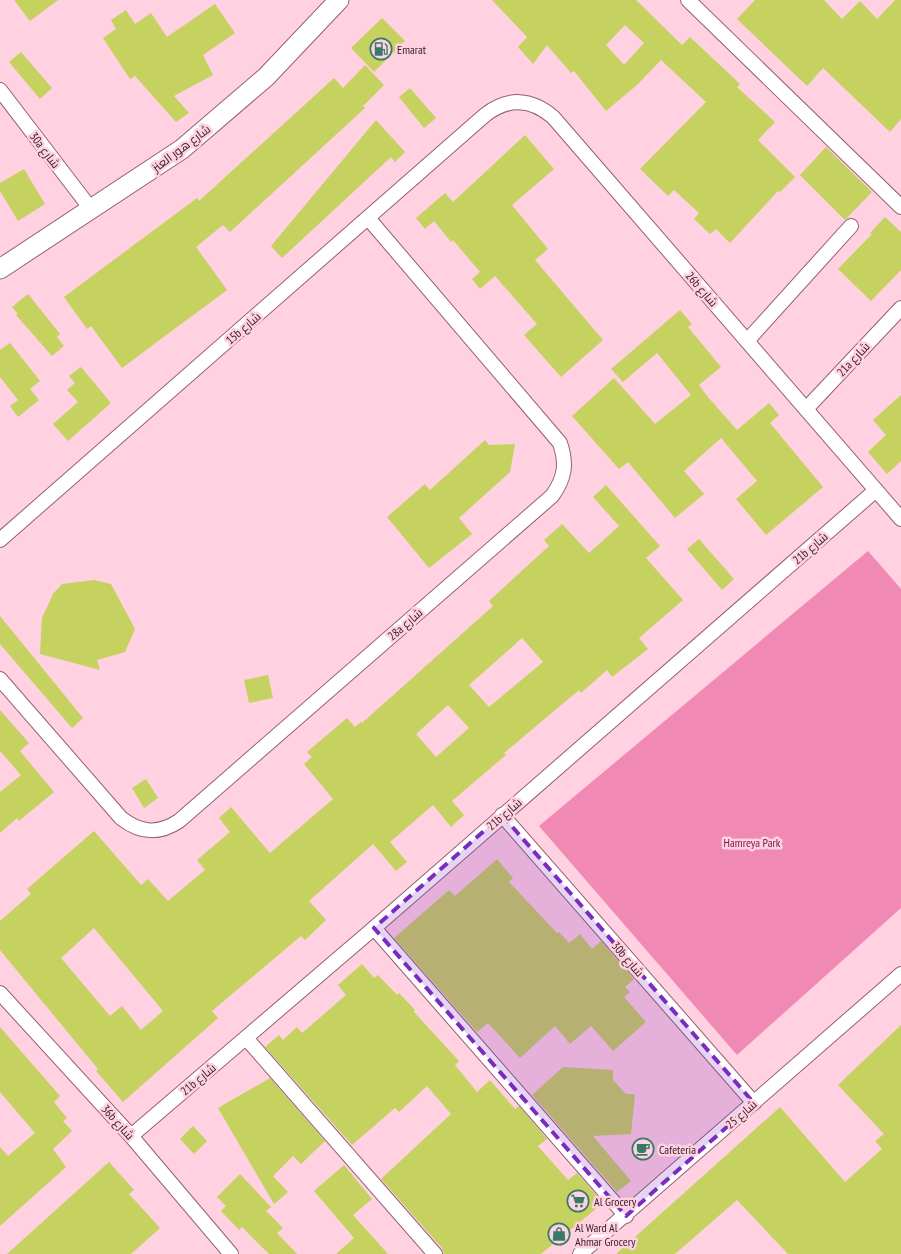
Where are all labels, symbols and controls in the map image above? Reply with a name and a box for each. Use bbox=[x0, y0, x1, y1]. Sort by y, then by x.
fuel station icon: Emarat bbox=[369, 37, 393, 61]
place label: Emarat bbox=[397, 42, 427, 57]
street label: شارع هور العنز bbox=[148, 121, 214, 176]
street label: 30a شارع bbox=[26, 129, 63, 172]
street label: 26b شارع bbox=[682, 268, 721, 310]
street label: 15b شارع bbox=[222, 309, 264, 348]
street label: 21a شارع bbox=[833, 339, 873, 380]
street label: 21b شارع bbox=[789, 529, 831, 568]
street label: 28a شارع bbox=[384, 605, 426, 644]
street label: 21b شارع bbox=[483, 795, 525, 834]
park label: Hamreya Park bbox=[724, 835, 781, 850]
street label: 30b شارع bbox=[608, 938, 647, 980]
street label: 21b شارع bbox=[177, 1060, 220, 1099]
street label: شارع 25 bbox=[722, 1096, 760, 1132]
street label: 36b شارع bbox=[98, 1101, 138, 1143]
cafe icon: Cafeteria bbox=[631, 1137, 655, 1161]
place label: Cafeteria bbox=[659, 1142, 696, 1157]
supermarket icon: Al Grocery bbox=[566, 1189, 590, 1213]
place label: Al Grocery bbox=[594, 1194, 637, 1209]
place label: Al Ward Al Ahmar Grocery bbox=[575, 1220, 636, 1249]
shop icon: Al Ward Al Ahmar Grocery bbox=[547, 1222, 571, 1246]

